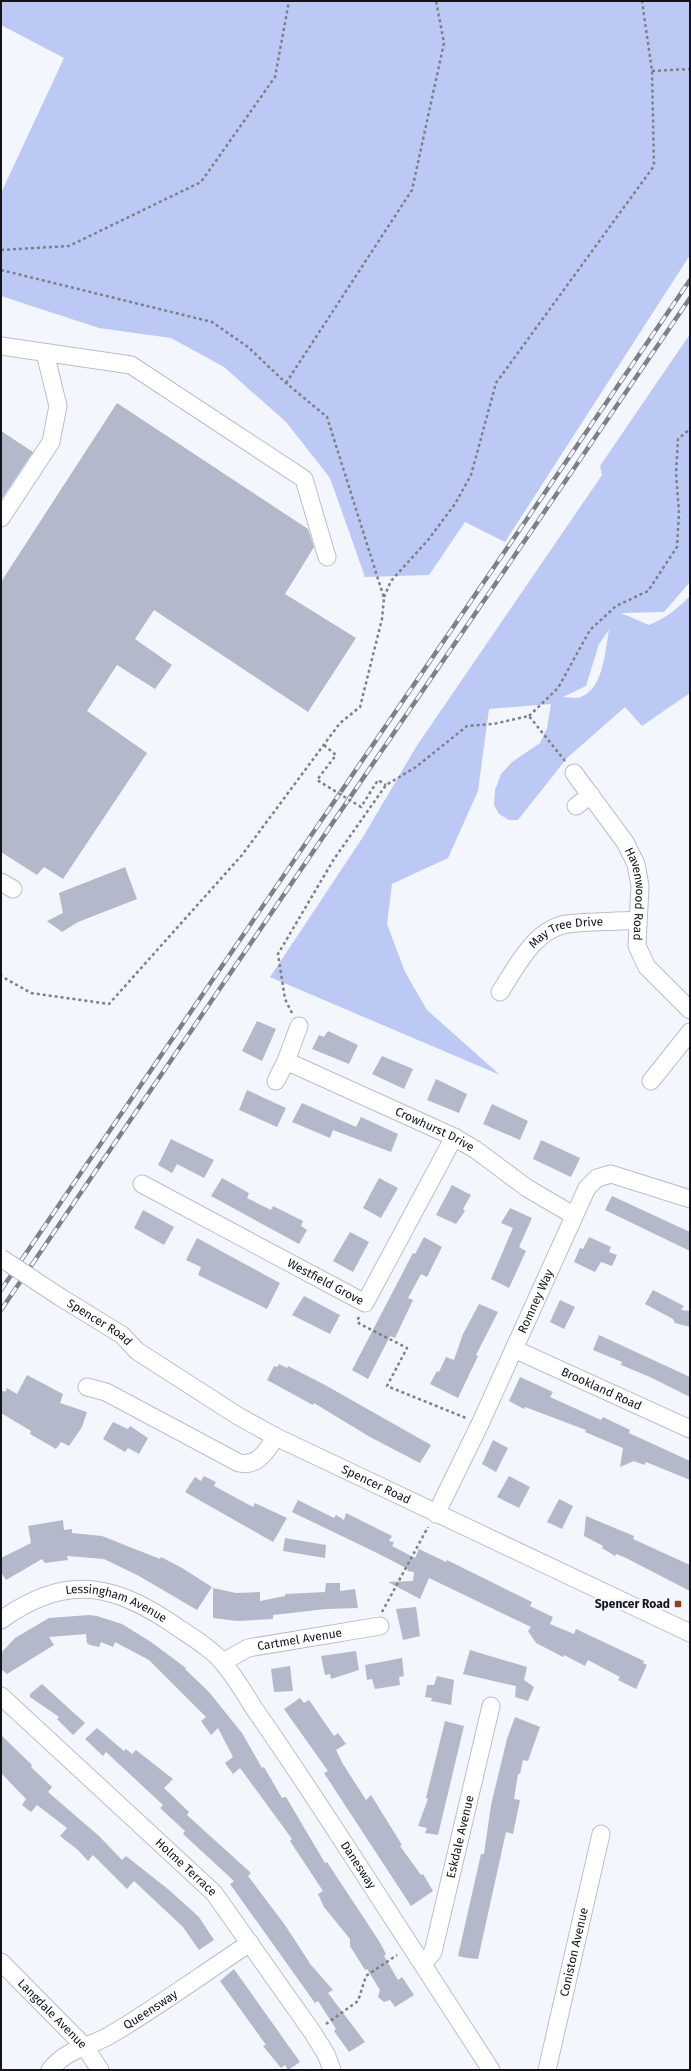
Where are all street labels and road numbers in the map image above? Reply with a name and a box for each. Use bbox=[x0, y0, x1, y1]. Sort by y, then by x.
street label: Havenwood Road bbox=[622, 845, 647, 941]
street label: May Tree Drive bbox=[526, 915, 603, 951]
street label: Crowhurst Drive bbox=[393, 1104, 477, 1154]
street label: Westfield Grove bbox=[285, 1256, 366, 1308]
street label: Romney Way bbox=[515, 1267, 556, 1335]
street label: Spencer Road bbox=[65, 1296, 135, 1348]
street label: Brookland Road bbox=[559, 1364, 644, 1413]
street label: Spencer Road bbox=[339, 1462, 413, 1507]
street label: Lessingham Avenue bbox=[65, 1582, 169, 1625]
street label: Cartmel Avenue bbox=[256, 1625, 343, 1653]
street label: Eskdale Avenue bbox=[444, 1794, 477, 1880]
street label: Holme Terrace bbox=[153, 1835, 219, 1899]
street label: Danesway bbox=[338, 1839, 379, 1892]
street label: Coniston Avenue bbox=[557, 1906, 591, 1998]
street label: Langdale Avenue bbox=[15, 1976, 90, 2052]
street label: Queensway bbox=[121, 1987, 180, 2032]

